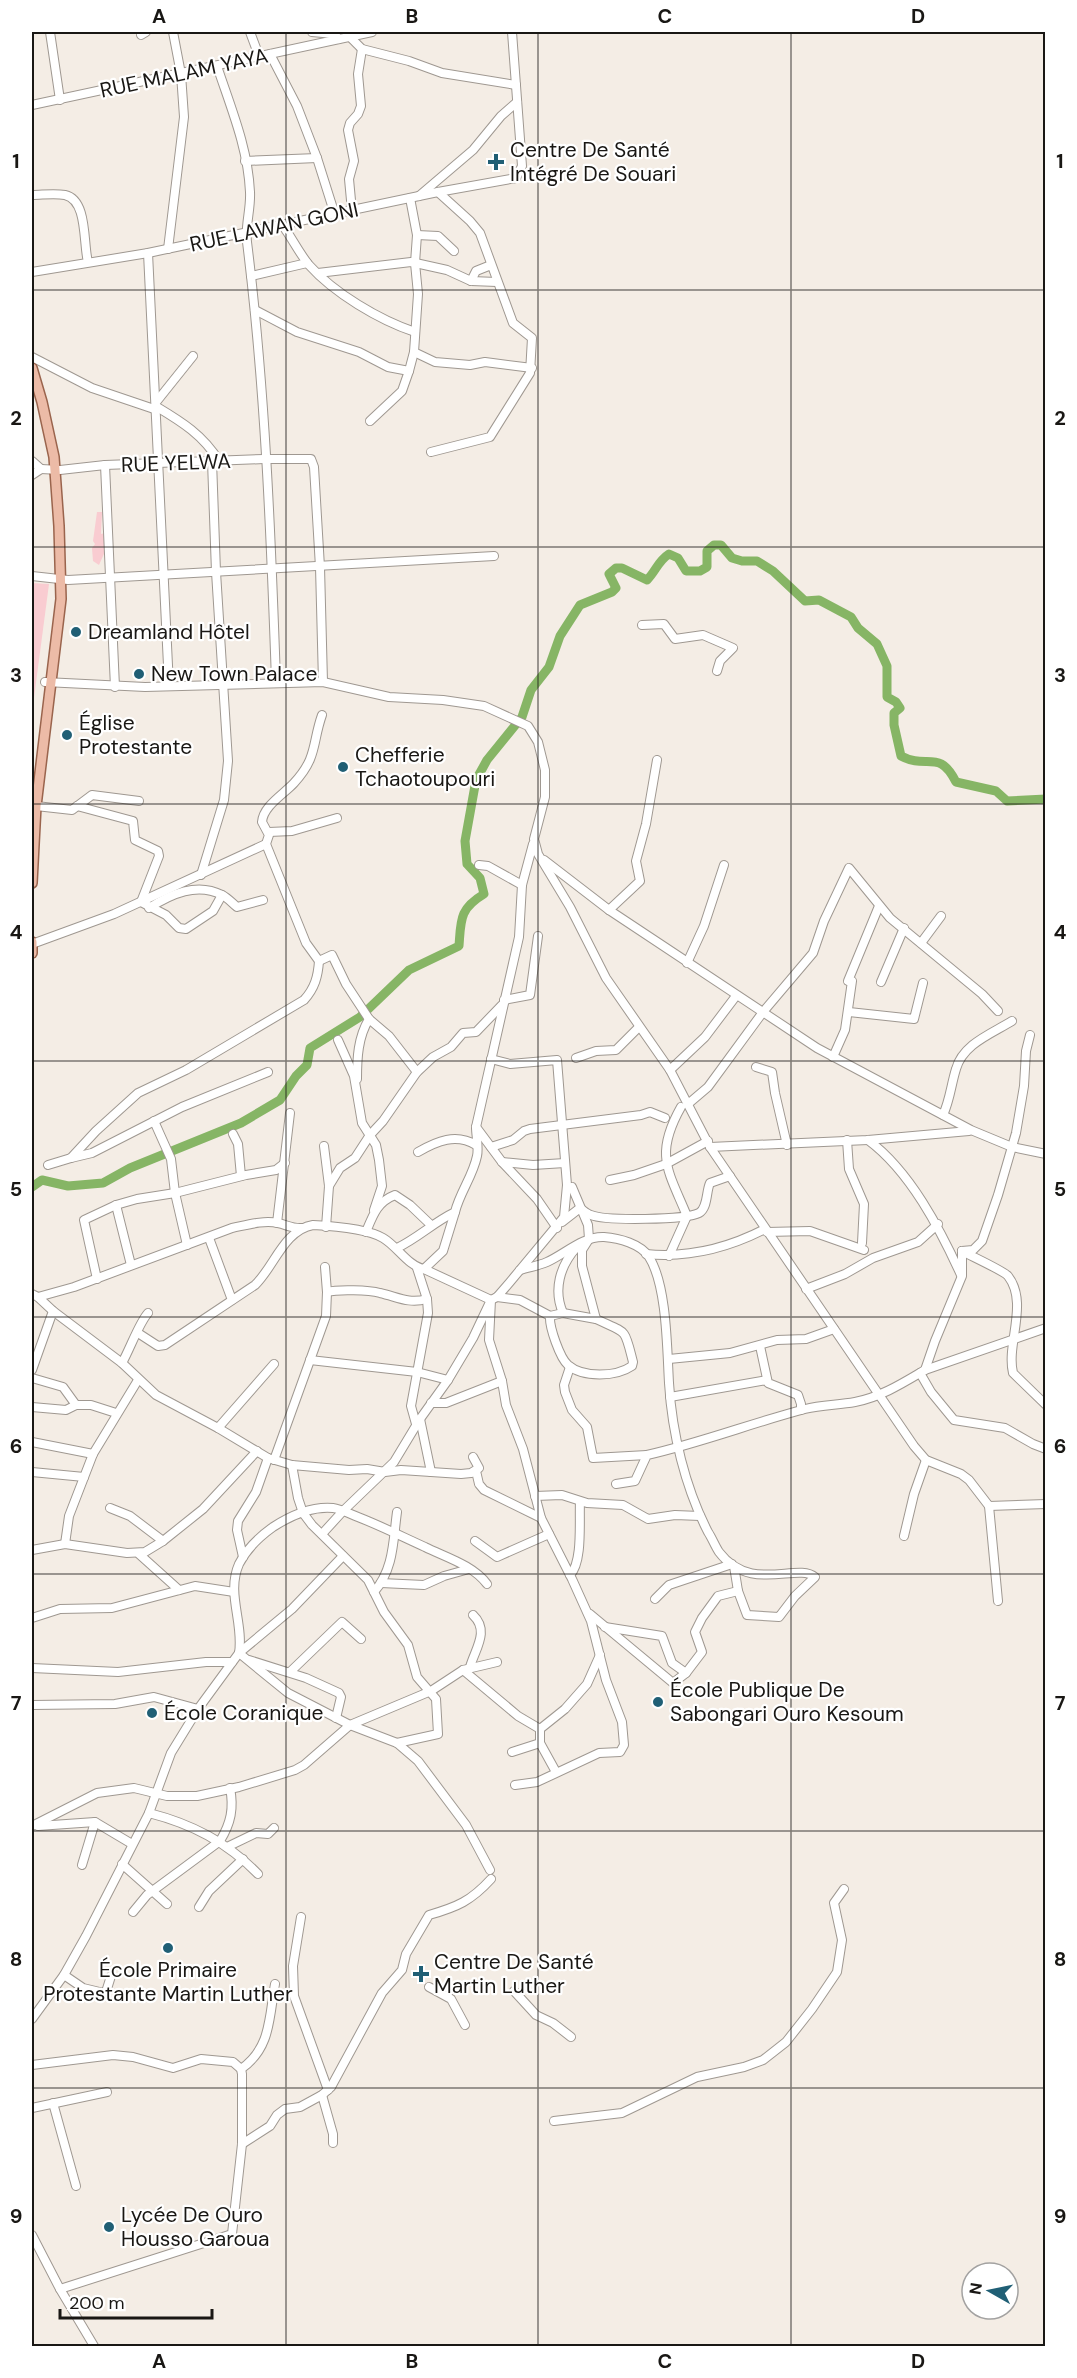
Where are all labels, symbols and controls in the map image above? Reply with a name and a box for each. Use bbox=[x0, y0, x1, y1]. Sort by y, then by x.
text: A bbox=[152, 3, 166, 29]
text: B bbox=[406, 3, 418, 29]
text: C bbox=[658, 3, 672, 29]
text: D bbox=[911, 3, 925, 29]
street label: RUE MALAM YAYA bbox=[97, 41, 271, 104]
place label: Centre De Santé Intégré De Souari bbox=[510, 136, 676, 188]
text: 1 bbox=[12, 148, 20, 174]
text: 1 bbox=[1056, 148, 1064, 174]
marker: Centre De Santé Intégré De Souari bbox=[487, 153, 505, 171]
street label: RUE LAWAN GONI bbox=[187, 195, 361, 259]
text: 2 bbox=[10, 405, 22, 431]
text: 2 bbox=[1054, 405, 1066, 431]
street label: RUE YELWA bbox=[120, 447, 232, 479]
place label: Dreamland Hôtel bbox=[88, 618, 250, 646]
marker: Dreamland Hôtel bbox=[69, 625, 83, 639]
place label: New Town Palace bbox=[151, 660, 317, 688]
text: 3 bbox=[10, 662, 22, 688]
text: 3 bbox=[1054, 662, 1066, 688]
marker: New Town Palace bbox=[132, 667, 146, 681]
place label: Église Protestante bbox=[79, 709, 192, 761]
marker: Église Protestante bbox=[60, 728, 74, 742]
place label: Chefferie Tchaotoupouri bbox=[355, 741, 495, 793]
marker: Chefferie Tchaotoupouri bbox=[336, 760, 350, 774]
text: 4 bbox=[10, 919, 23, 945]
text: 4 bbox=[1054, 919, 1067, 945]
text: 5 bbox=[10, 1176, 22, 1202]
text: 5 bbox=[1054, 1176, 1066, 1202]
text: 6 bbox=[10, 1433, 22, 1459]
text: 6 bbox=[1054, 1433, 1066, 1459]
place label: École Publique De Sabongari Ouro Kesoum bbox=[670, 1676, 904, 1728]
text: 7 bbox=[11, 1690, 22, 1716]
text: 7 bbox=[1055, 1690, 1066, 1716]
marker: École Publique De Sabongari Ouro Kesoum bbox=[651, 1695, 665, 1709]
place label: École Coranique bbox=[164, 1699, 324, 1727]
marker: École Coranique bbox=[145, 1706, 159, 1720]
marker: École Primaire Protestante Martin Luther bbox=[161, 1941, 175, 1955]
text: 8 bbox=[10, 1946, 22, 1972]
text: 8 bbox=[1054, 1946, 1066, 1972]
place label: Centre De Santé Martin Luther bbox=[434, 1948, 594, 2000]
place label: École Primaire Protestante Martin Luther bbox=[43, 1956, 293, 2008]
marker: Centre De Santé Martin Luther bbox=[412, 1965, 430, 1983]
place label: Lycée De Ouro Housso Garoua bbox=[121, 2201, 270, 2253]
text: 9 bbox=[10, 2203, 22, 2229]
text: 9 bbox=[1054, 2203, 1066, 2229]
marker: Lycée De Ouro Housso Garoua bbox=[102, 2220, 116, 2234]
north arrow bbox=[960, 2261, 1020, 2321]
text: N bbox=[964, 2281, 987, 2296]
scale bar bbox=[60, 2282, 212, 2320]
text: 200 m bbox=[69, 2291, 125, 2315]
text: A bbox=[152, 2348, 166, 2374]
text: B bbox=[406, 2348, 418, 2374]
text: C bbox=[658, 2348, 672, 2374]
text: D bbox=[911, 2348, 925, 2374]

